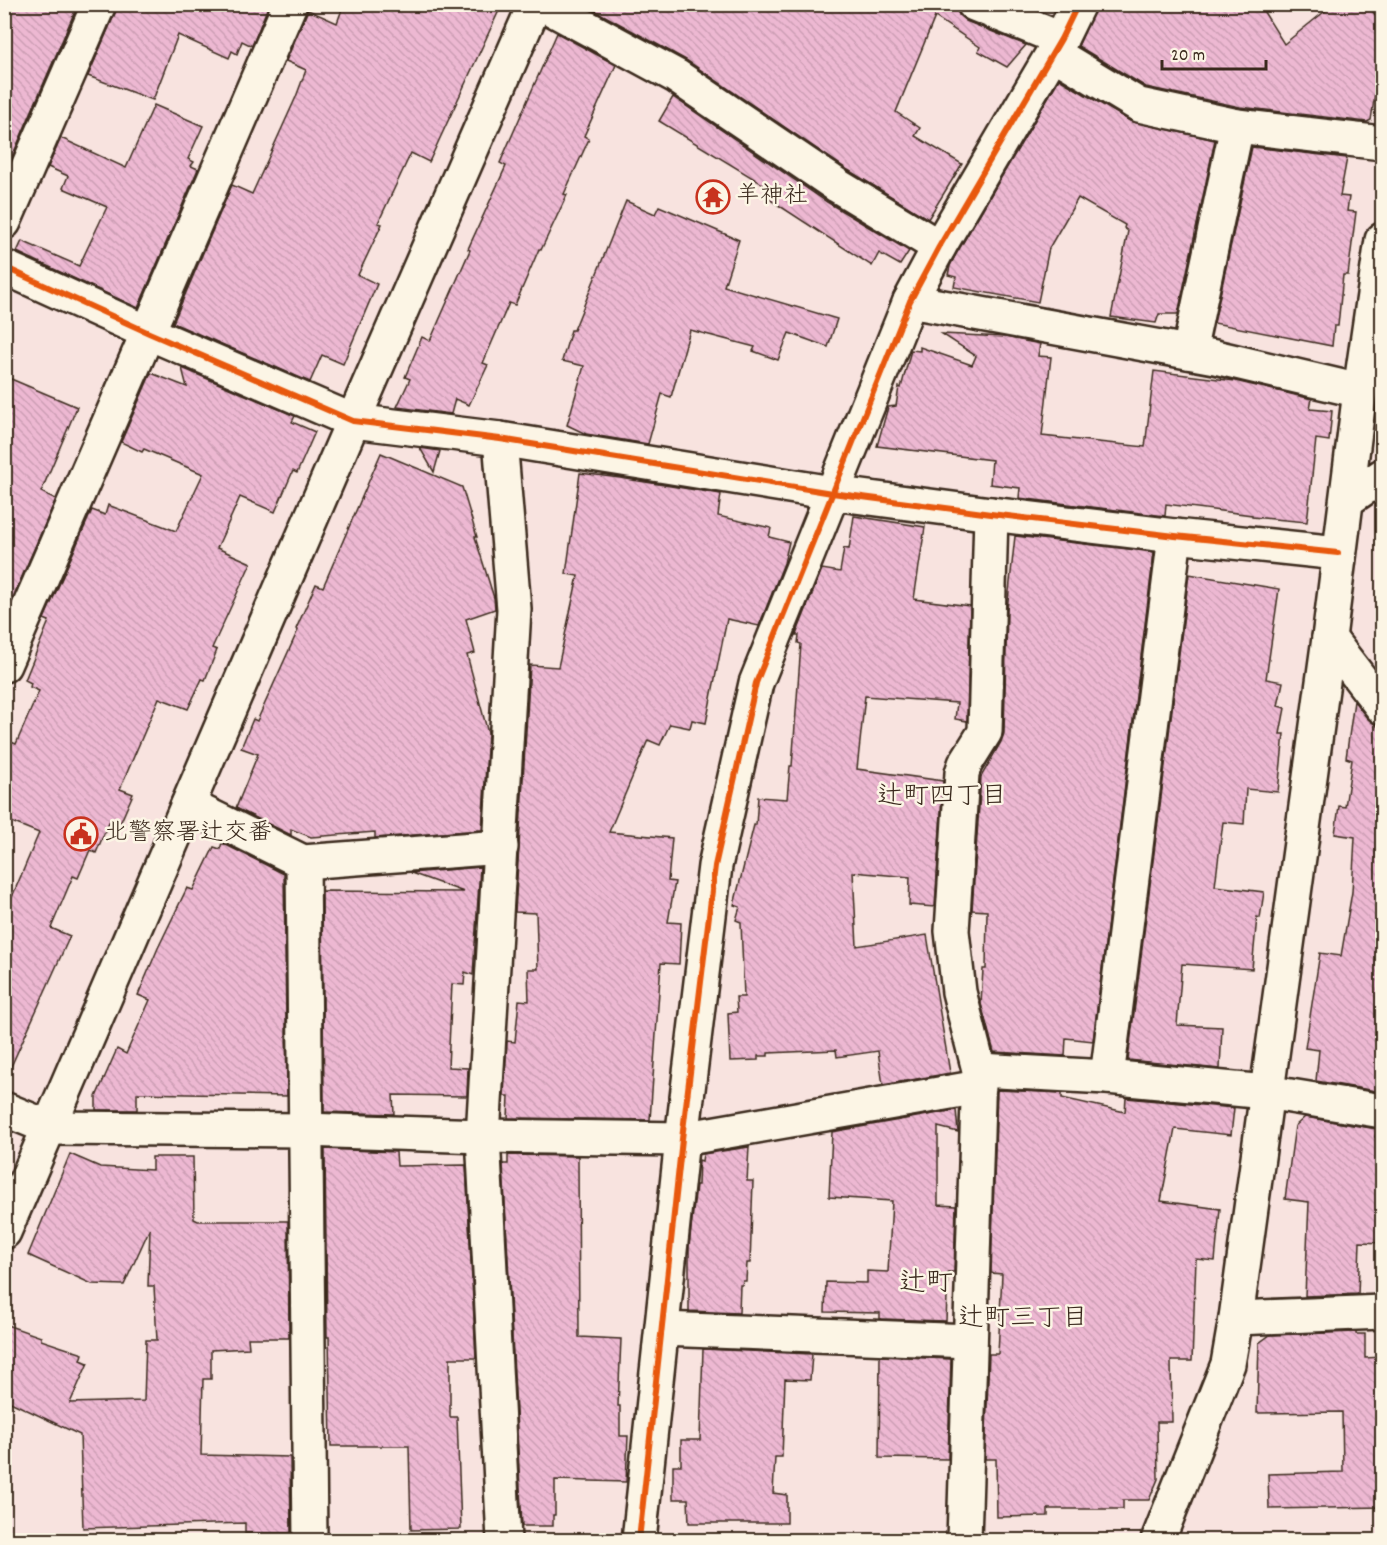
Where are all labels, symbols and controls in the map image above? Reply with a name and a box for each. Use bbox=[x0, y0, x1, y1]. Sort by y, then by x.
scale bar bbox=[1162, 33, 1266, 71]
text: 20 m bbox=[1171, 44, 1205, 69]
temple icon: 羊神社 bbox=[695, 179, 731, 215]
place label: 羊神社 bbox=[736, 180, 808, 214]
district label: 辻町四丁目 bbox=[877, 779, 1007, 816]
public building icon: 北警察署辻交番 bbox=[63, 816, 99, 852]
place label: 北警察署辻交番 bbox=[104, 817, 272, 851]
district label: 辻町 bbox=[899, 1265, 953, 1304]
district label: 辻町三丁目 bbox=[958, 1301, 1088, 1338]

